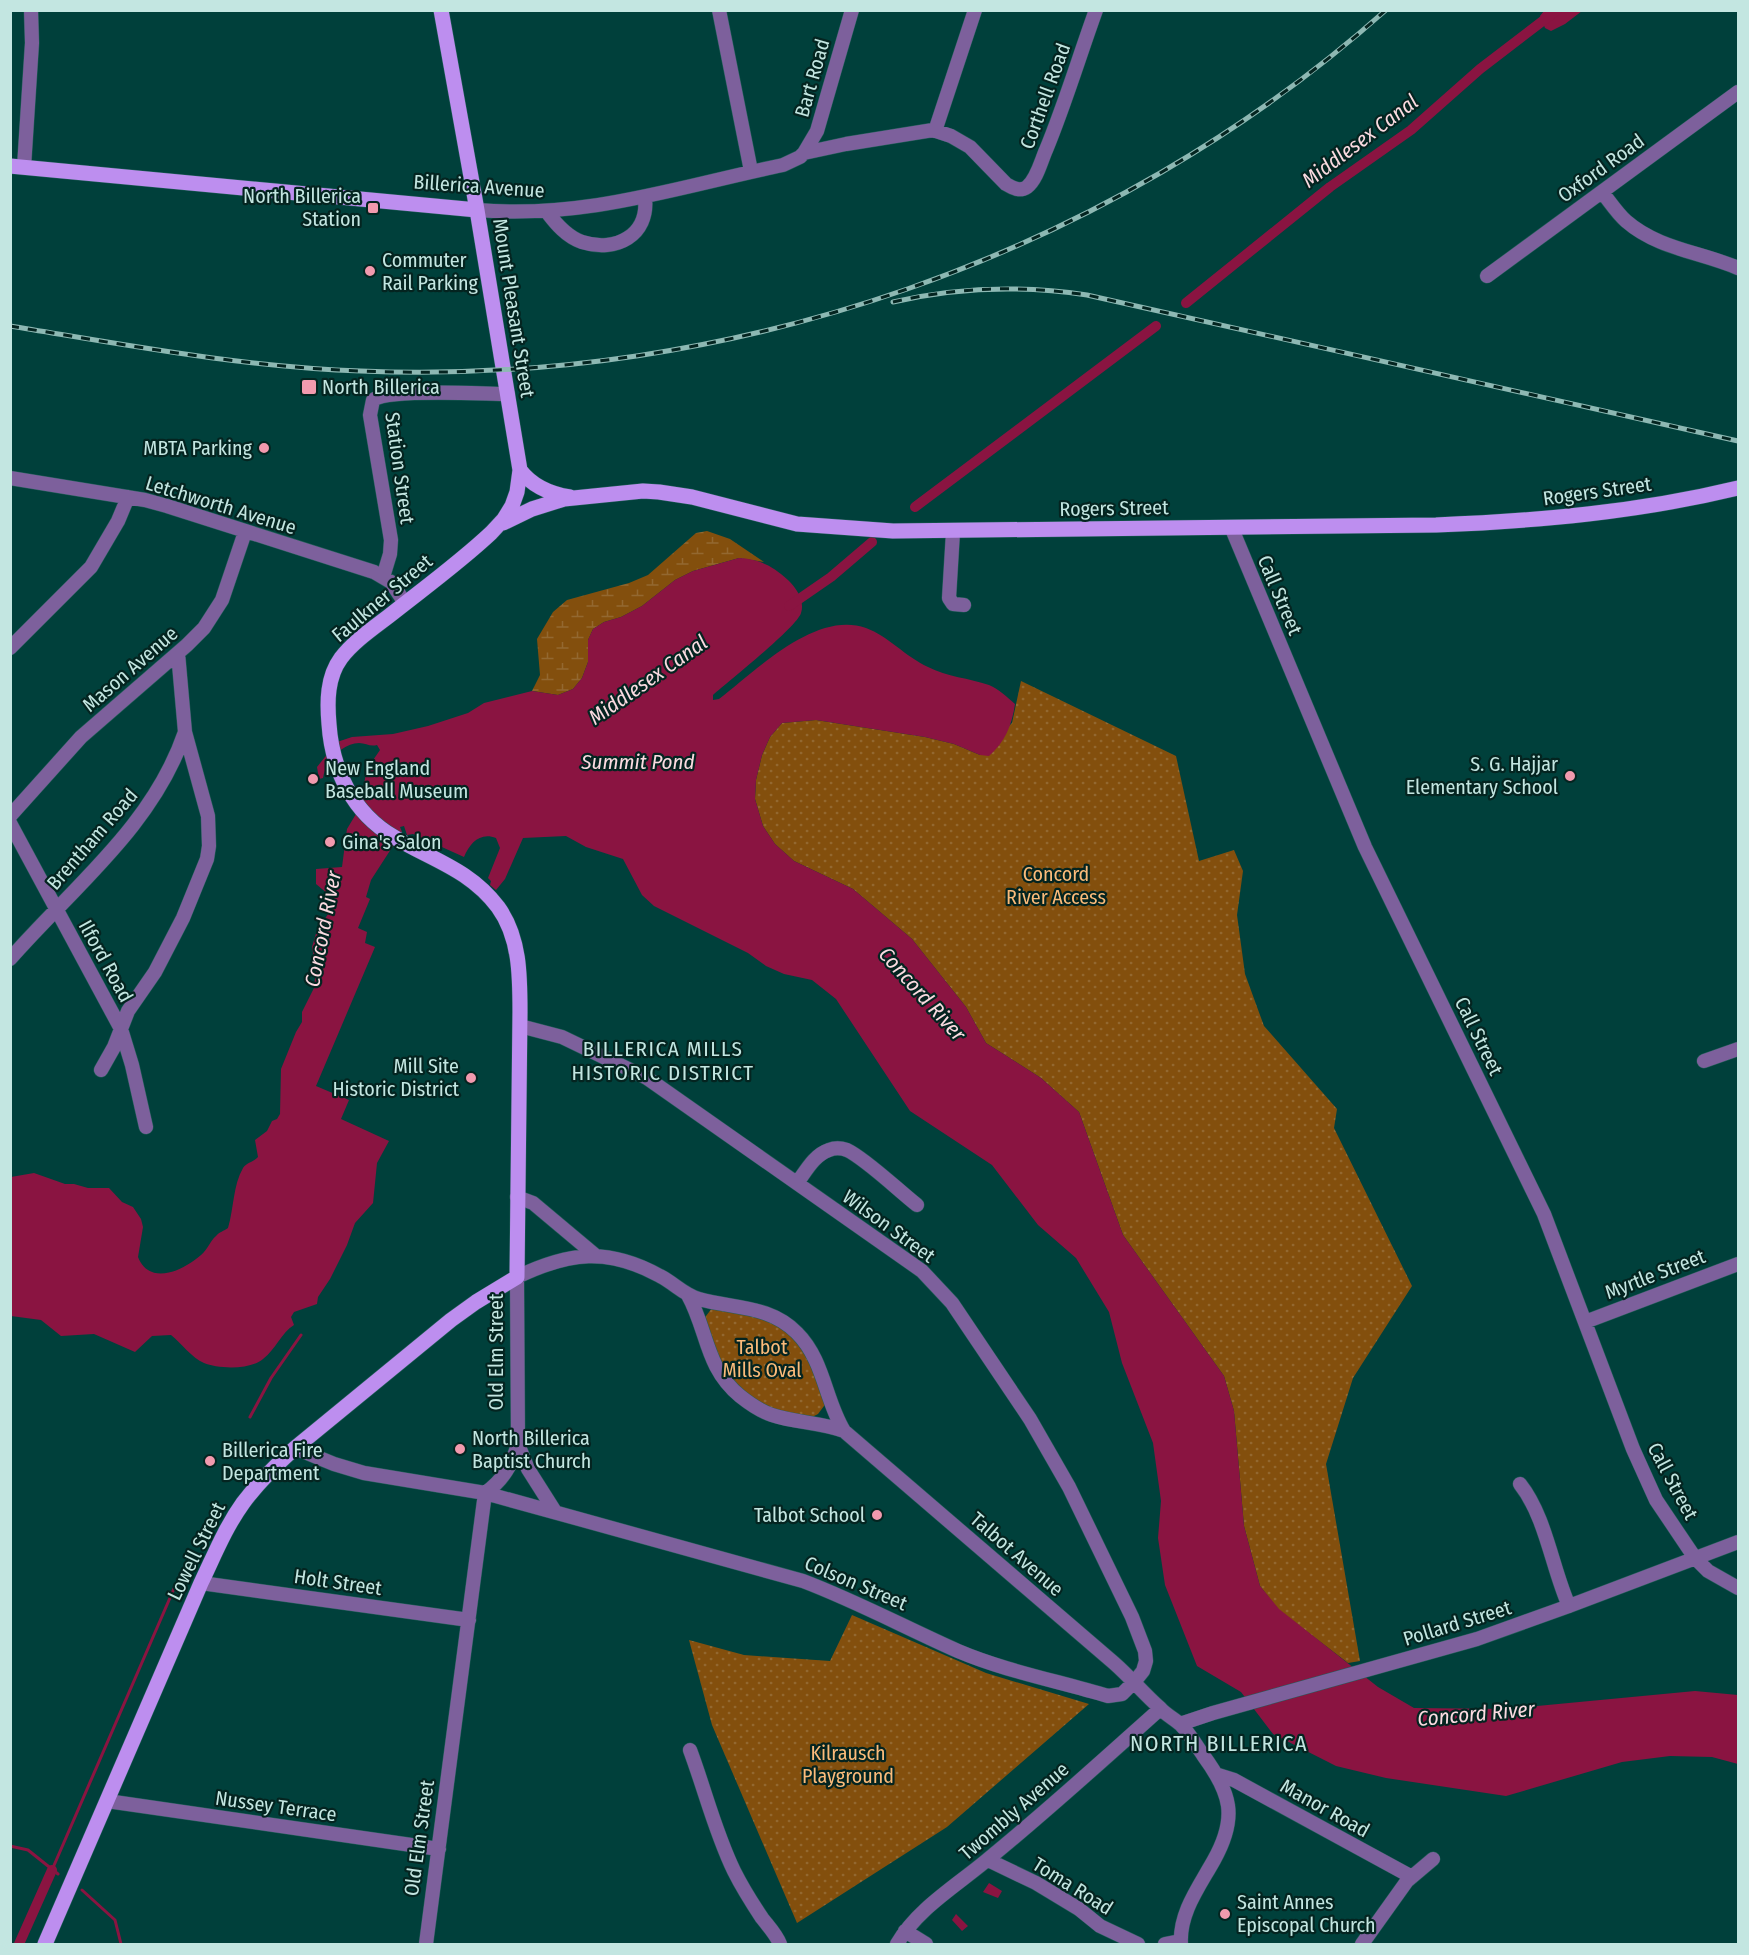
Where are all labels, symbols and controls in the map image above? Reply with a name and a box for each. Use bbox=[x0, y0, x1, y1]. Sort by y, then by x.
street label: Bart Road bbox=[789, 36, 835, 120]
street label: Corthell Road bbox=[1015, 40, 1075, 152]
water label: Middlesex Canal bbox=[1297, 89, 1423, 193]
street label: Oxford Road bbox=[1553, 129, 1649, 207]
street label: Billerica Avenue bbox=[413, 169, 545, 203]
place label: North Billerica Station bbox=[243, 184, 361, 231]
marker: North Billerica Station bbox=[366, 201, 380, 215]
street label: Mount Pleasant Street bbox=[488, 217, 540, 400]
place label: Commuter Rail Parking bbox=[382, 248, 479, 295]
marker: Commuter Rail Parking bbox=[363, 264, 377, 278]
place label: North Billerica bbox=[322, 375, 440, 399]
marker: North Billerica bbox=[300, 378, 318, 396]
street label: Station Street bbox=[380, 411, 420, 526]
place label: MBTA Parking bbox=[143, 436, 253, 460]
marker: MBTA Parking bbox=[257, 441, 271, 455]
street label: Letchworth Avenue bbox=[143, 471, 299, 539]
street label: Rogers Street bbox=[1541, 471, 1653, 510]
street label: Rogers Street bbox=[1059, 495, 1169, 521]
street label: Faulkner Street bbox=[327, 549, 437, 647]
street label: Call Street bbox=[1253, 552, 1308, 639]
street label: Mason Avenue bbox=[77, 621, 183, 717]
water label: Middlesex Canal bbox=[584, 629, 712, 731]
water label: Summit Pond bbox=[580, 749, 695, 775]
place label: S. G. Hajjar Elementary School bbox=[1406, 752, 1558, 799]
place label: New England Baseball Museum bbox=[325, 756, 468, 803]
marker: S. G. Hajjar Elementary School bbox=[1563, 769, 1577, 783]
marker: New England Baseball Museum bbox=[306, 772, 320, 786]
street label: Brentham Road bbox=[42, 784, 142, 894]
place label: Gina's Salon bbox=[342, 830, 441, 854]
marker: Gina's Salon bbox=[323, 835, 337, 849]
park label: Concord River Access bbox=[1006, 862, 1106, 909]
water label: Concord River bbox=[299, 868, 347, 989]
street label: Ilford Road bbox=[74, 916, 138, 1006]
water label: Concord River bbox=[873, 942, 971, 1047]
street label: Call Street bbox=[1450, 993, 1508, 1079]
district label: BILLERICA MILLS HISTORIC DISTRICT bbox=[572, 1036, 754, 1086]
place label: Mill Site Historic District bbox=[332, 1054, 459, 1101]
marker: Mill Site Historic District bbox=[464, 1071, 478, 1085]
street label: Wilson Street bbox=[838, 1184, 940, 1268]
street label: Myrtle Street bbox=[1601, 1244, 1709, 1304]
street label: Old Elm Street bbox=[484, 1293, 508, 1410]
park label: Talbot Mills Oval bbox=[722, 1335, 802, 1382]
place label: North Billerica Baptist Church bbox=[472, 1426, 591, 1473]
place label: Billerica Fire Department bbox=[222, 1438, 323, 1485]
street label: Call Street bbox=[1643, 1438, 1704, 1524]
marker: North Billerica Baptist Church bbox=[453, 1442, 467, 1456]
marker: Billerica Fire Department bbox=[203, 1454, 217, 1468]
street label: Lowell Street bbox=[162, 1498, 230, 1604]
place label: Talbot School bbox=[754, 1503, 865, 1527]
street label: Talbot Avenue bbox=[965, 1507, 1069, 1601]
marker: Talbot School bbox=[870, 1508, 884, 1522]
street label: Colson Street bbox=[801, 1551, 911, 1616]
street label: Holt Street bbox=[293, 1564, 384, 1600]
street label: Pollard Street bbox=[1400, 1595, 1514, 1651]
water label: Concord River bbox=[1416, 1696, 1536, 1732]
district label: NORTH BILLERICA bbox=[1130, 1730, 1308, 1757]
park label: Kilrausch Playground bbox=[802, 1741, 894, 1788]
street label: Twombly Avenue bbox=[954, 1757, 1074, 1865]
street label: Manor Road bbox=[1276, 1774, 1374, 1842]
street label: Old Elm Street bbox=[399, 1778, 439, 1898]
street label: Nussey Terrace bbox=[214, 1786, 338, 1826]
street label: Toma Road bbox=[1028, 1852, 1118, 1920]
place label: Saint Annes Episcopal Church bbox=[1237, 1890, 1376, 1937]
marker: Saint Annes Episcopal Church bbox=[1218, 1907, 1232, 1921]

